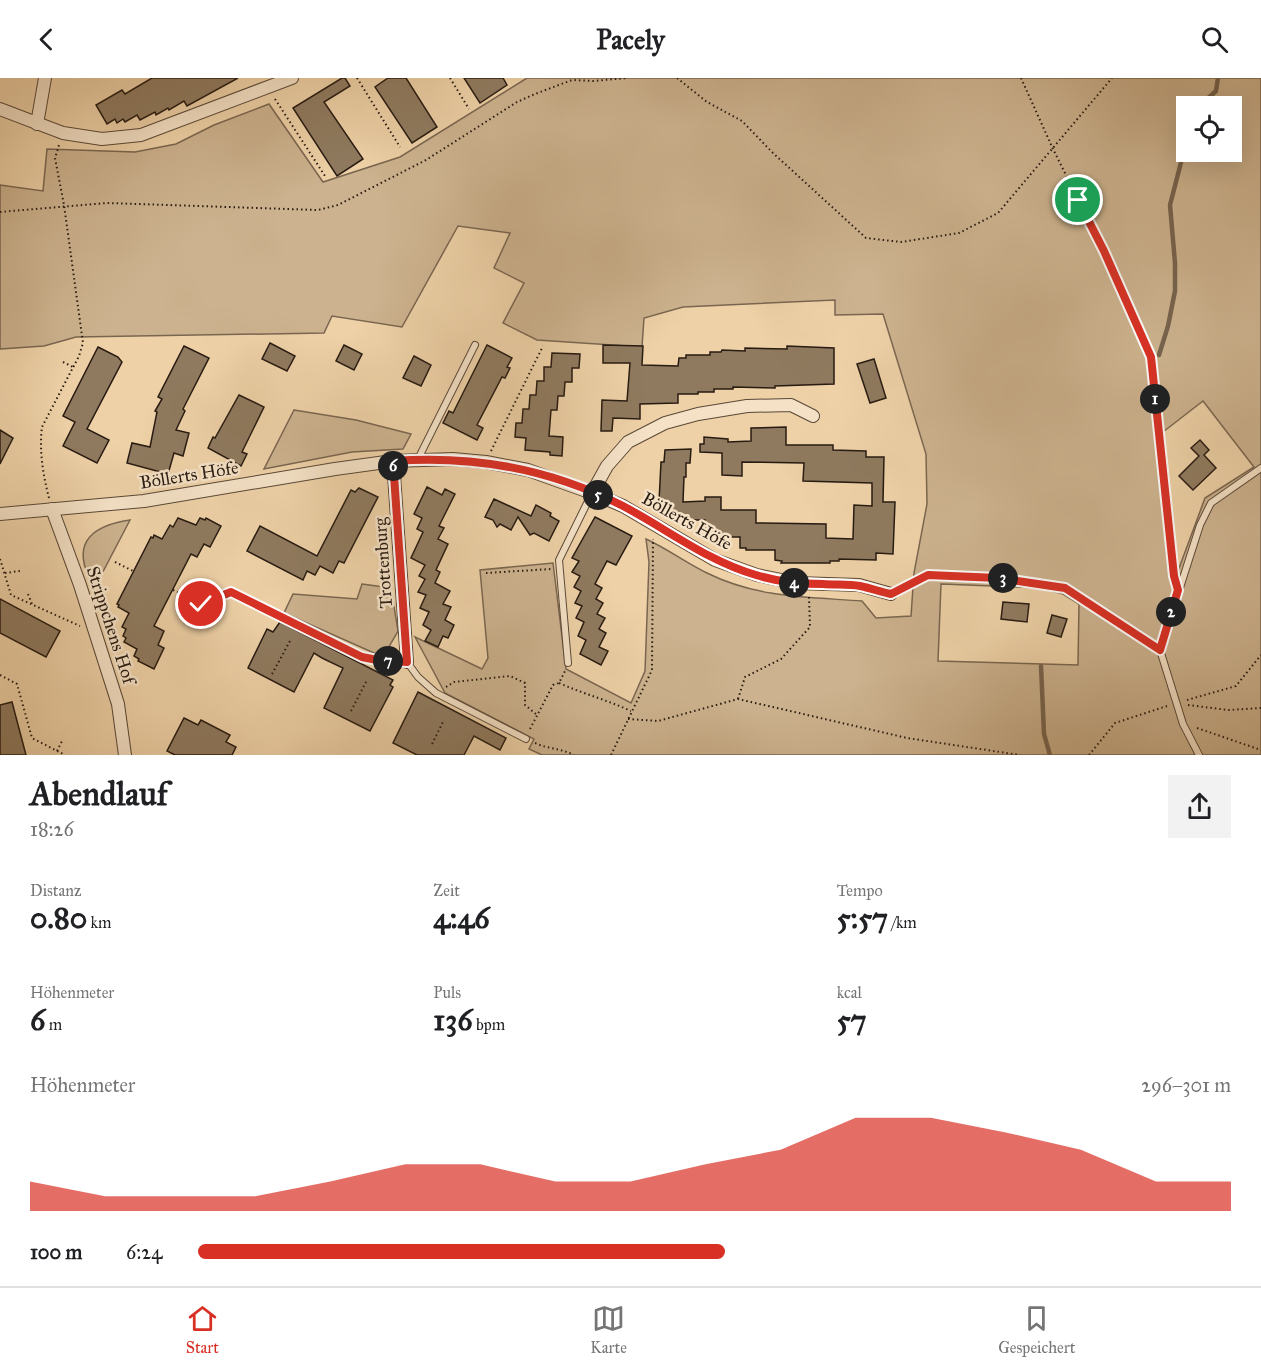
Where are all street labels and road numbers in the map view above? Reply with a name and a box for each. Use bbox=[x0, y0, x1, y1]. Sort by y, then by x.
street label: Böllerts Höfe bbox=[138, 456, 240, 494]
street label: Böllerts Höfe bbox=[638, 487, 736, 555]
street label: Trottenburg bbox=[369, 516, 398, 609]
street label: Strippchens Hof bbox=[82, 563, 141, 689]

